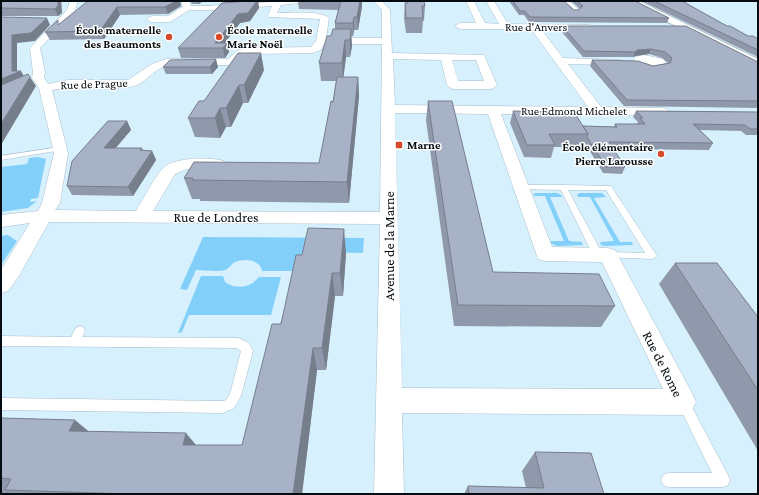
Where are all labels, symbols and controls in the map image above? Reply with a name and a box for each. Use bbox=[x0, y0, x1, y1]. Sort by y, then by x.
street label: Rue d'Anvers bbox=[505, 20, 567, 34]
place label: École maternelle des Beaumonts bbox=[76, 23, 161, 51]
place label: École maternelle Marie Noël bbox=[227, 23, 313, 51]
marker: École maternelle des Beaumonts bbox=[164, 32, 174, 42]
marker: École maternelle Marie Noël bbox=[214, 32, 224, 42]
street label: Rue de Prague bbox=[60, 76, 128, 92]
street label: Rue Edmond Michelet bbox=[521, 104, 628, 118]
place label: Marne bbox=[407, 138, 441, 152]
marker: Marne bbox=[394, 140, 404, 150]
place label: École élémentaire Pierre Larousse bbox=[562, 140, 653, 168]
marker: École élémentaire Pierre Larousse bbox=[656, 149, 666, 159]
street label: Avenue de la Marne bbox=[381, 191, 397, 301]
street label: Rue de Londres bbox=[173, 209, 259, 225]
street label: Rue de Rome bbox=[640, 328, 686, 400]

